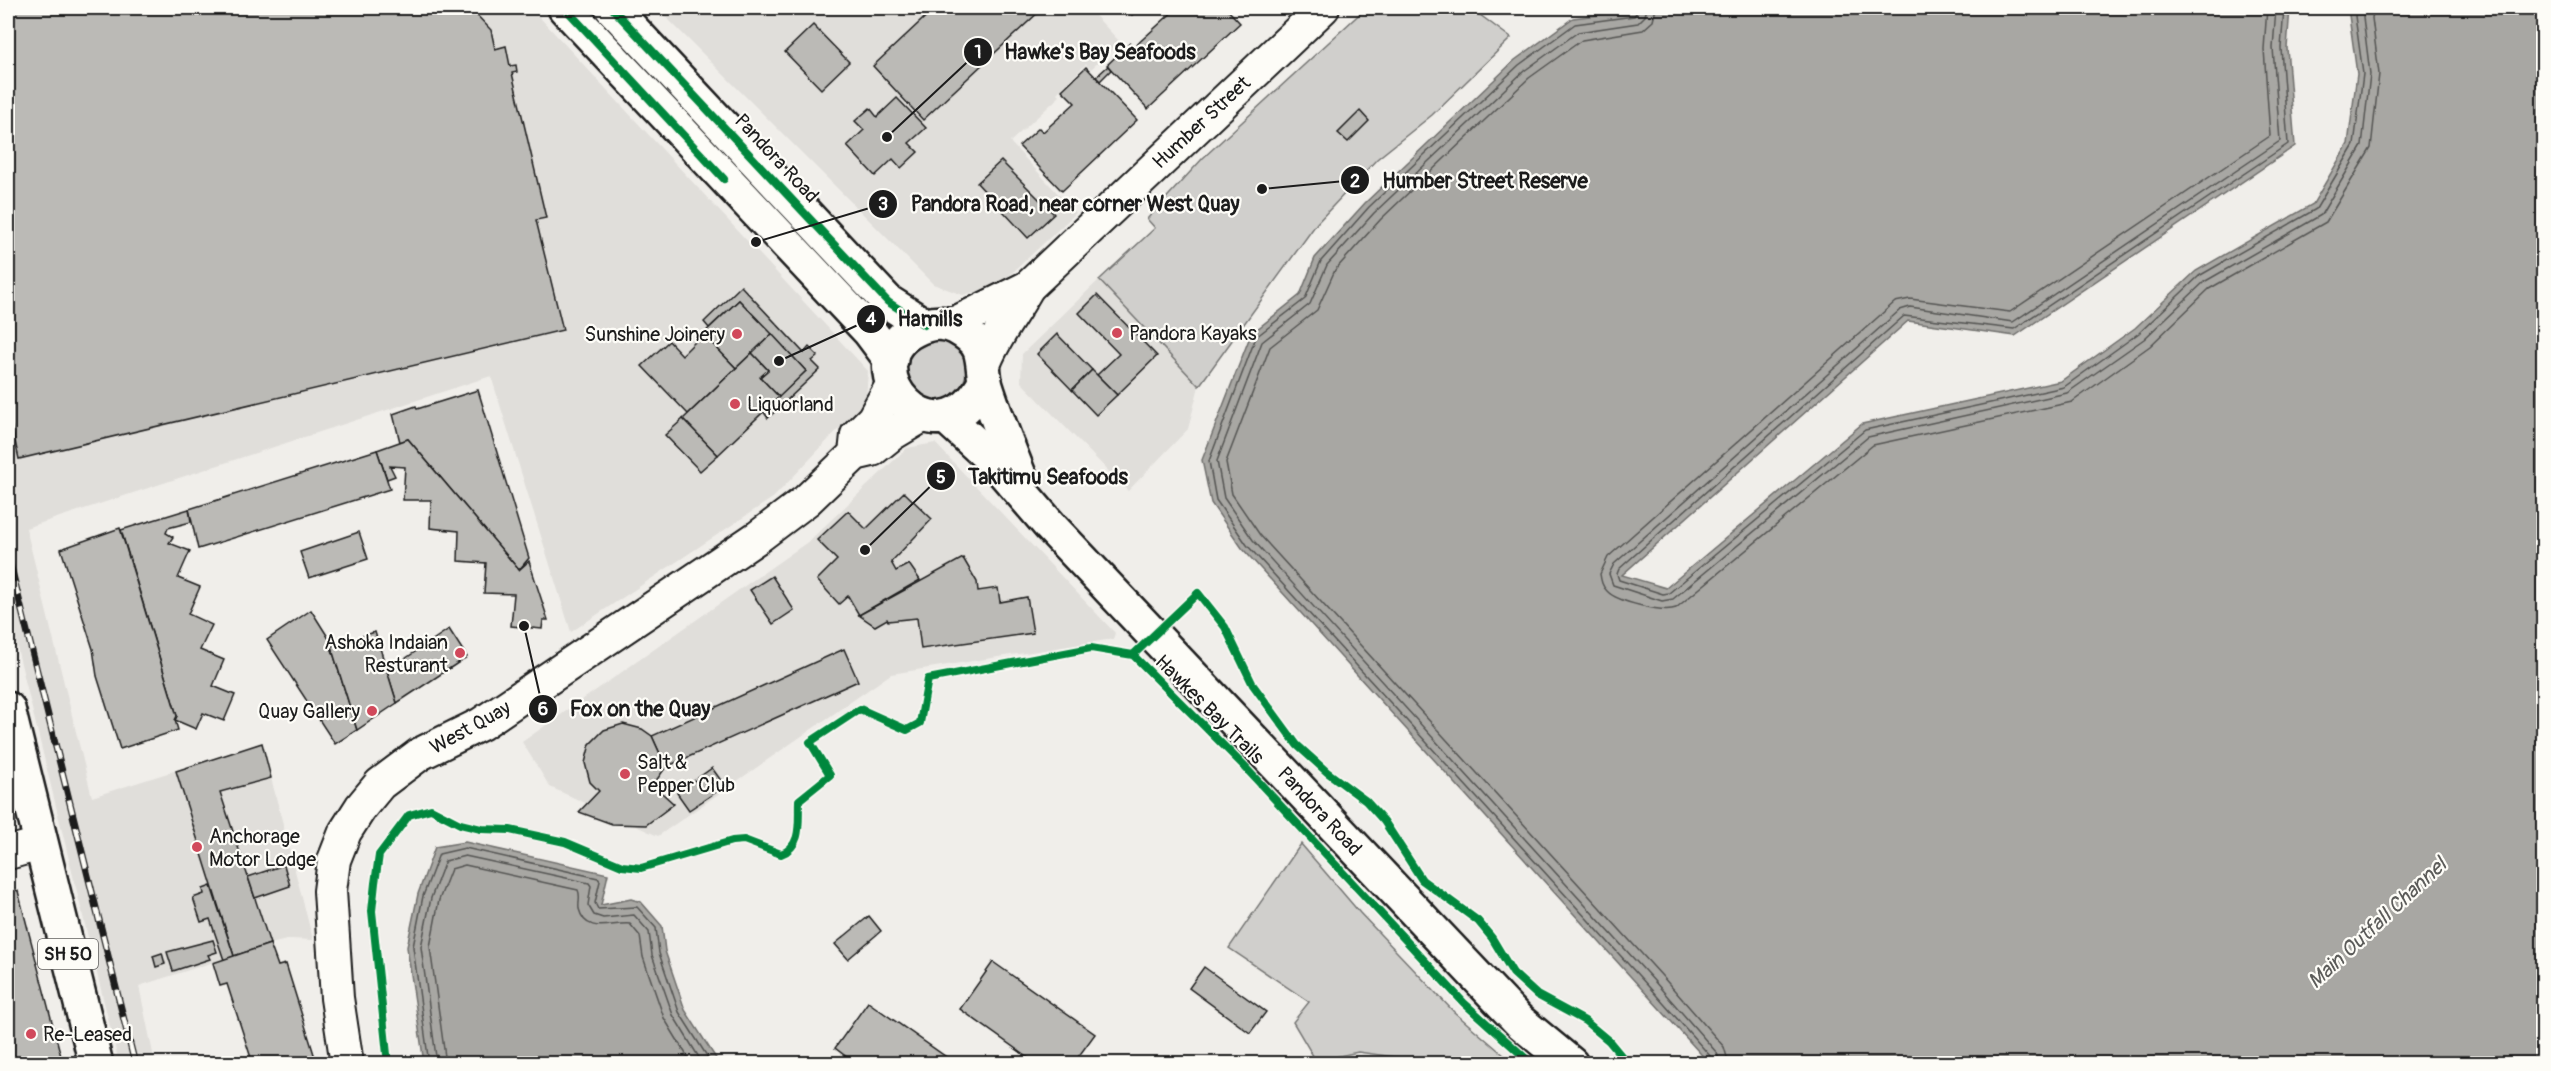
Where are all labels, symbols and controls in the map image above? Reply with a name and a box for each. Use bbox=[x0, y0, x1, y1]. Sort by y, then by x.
callout: Hawke's Bay Seafoods bbox=[963, 33, 1208, 72]
text: Hawke's Bay Seafoods bbox=[1004, 39, 1196, 66]
text: 1 bbox=[974, 41, 982, 64]
street label: Humber Street bbox=[1147, 70, 1256, 174]
street label: Pandora Road bbox=[729, 109, 824, 208]
callout: Humber Street Reserve bbox=[1340, 161, 1600, 200]
text: Humber Street Reserve bbox=[1382, 168, 1588, 195]
text: 2 bbox=[1350, 170, 1360, 193]
callout: Pandora Road, near corner West Quay bbox=[868, 184, 1251, 223]
text: Pandora Road, near corner West Quay bbox=[911, 191, 1239, 218]
text: 3 bbox=[878, 193, 888, 216]
callout: Hamills bbox=[856, 299, 974, 338]
text: Hamills bbox=[898, 306, 963, 333]
text: 4 bbox=[866, 308, 877, 331]
place label: Pandora Kayaks bbox=[1129, 321, 1257, 346]
place label: Sunshine Joinery bbox=[584, 322, 725, 347]
marker: Pandora Kayaks bbox=[1110, 326, 1124, 340]
marker: Sunshine Joinery bbox=[730, 327, 744, 341]
place label: Liquorland bbox=[747, 392, 834, 417]
marker: Liquorland bbox=[728, 397, 742, 411]
callout: Takitimu Seafoods bbox=[926, 457, 1140, 496]
text: Takitimu Seafoods bbox=[967, 464, 1129, 491]
text: 5 bbox=[936, 466, 946, 489]
place label: Ashoka Indaian Resturant bbox=[324, 630, 449, 678]
marker: Ashoka Indaian Resturant bbox=[453, 646, 467, 660]
street label: Hawkes Bay Trails bbox=[1150, 649, 1270, 769]
callout: Fox on the Quay bbox=[528, 689, 723, 728]
street label: West Quay bbox=[426, 695, 515, 760]
text: Fox on the Quay bbox=[570, 696, 710, 723]
text: 6 bbox=[538, 698, 548, 721]
place label: Quay Gallery bbox=[258, 699, 360, 724]
marker: Quay Gallery bbox=[365, 704, 379, 718]
place label: Salt & Pepper Club bbox=[637, 750, 735, 798]
street label: Pandora Road bbox=[1272, 762, 1367, 861]
marker: Salt & Pepper Club bbox=[618, 767, 632, 781]
place label: Anchorage Motor Lodge bbox=[209, 824, 316, 872]
marker: Anchorage Motor Lodge bbox=[190, 840, 204, 854]
water label: Main Outfall Channel bbox=[2302, 851, 2454, 995]
road number: SH 50 bbox=[38, 939, 98, 969]
place label: Re-Leased bbox=[43, 1022, 132, 1047]
marker: Re-Leased bbox=[24, 1027, 38, 1041]

